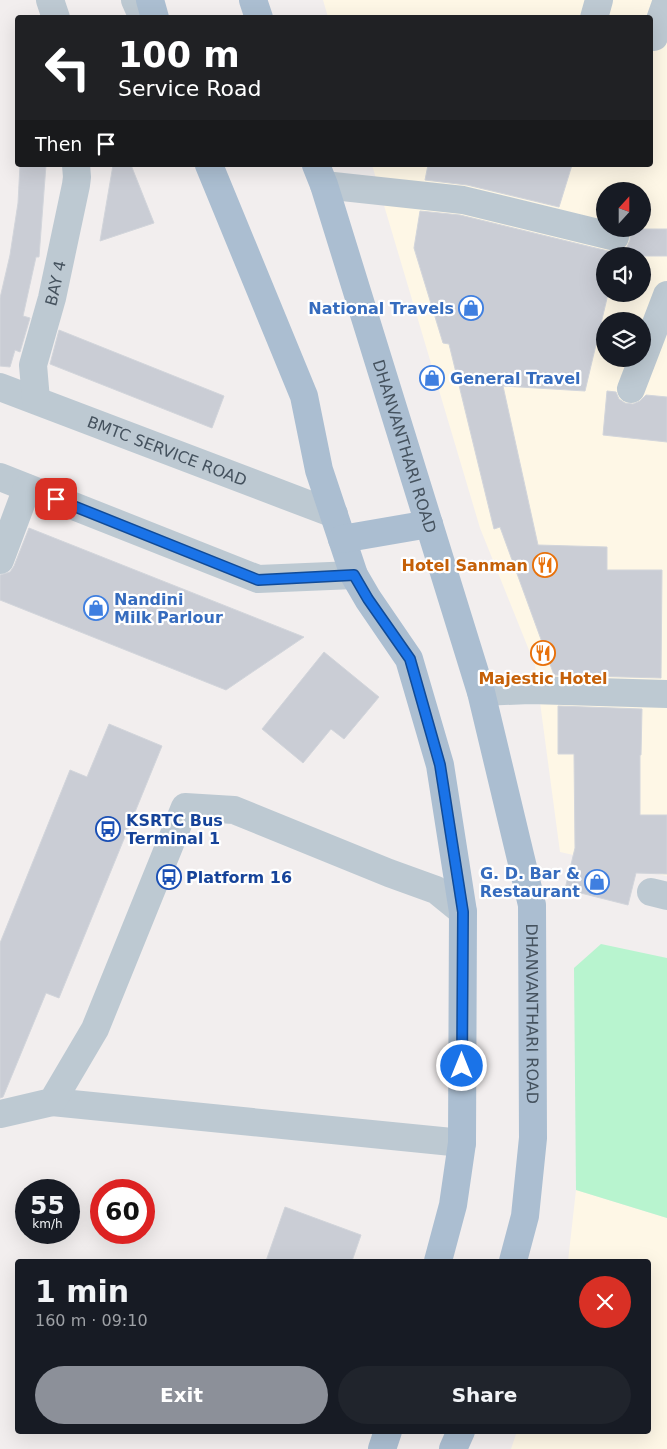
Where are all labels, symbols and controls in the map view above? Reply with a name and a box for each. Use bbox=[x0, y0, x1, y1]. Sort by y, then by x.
icon: left bbox=[35, 35, 100, 100]
text: 100 m bbox=[118, 35, 240, 75]
text: Service Road bbox=[118, 76, 262, 101]
icon: arrive bbox=[92, 130, 120, 158]
text: Then bbox=[35, 133, 82, 155]
north arrow bbox=[596, 182, 651, 238]
map controls bbox=[596, 182, 651, 367]
button: sound bbox=[596, 247, 651, 302]
street label: BAY 4 bbox=[41, 259, 70, 308]
shop icon: National Travels bbox=[458, 295, 484, 321]
place label: National Travels bbox=[308, 299, 454, 318]
button: layers bbox=[596, 312, 651, 367]
street label: DHANVANTHARI ROAD bbox=[369, 357, 440, 535]
shop icon: General Travel bbox=[419, 365, 445, 391]
place label: General Travel bbox=[450, 369, 581, 388]
street label: BMTC SERVICE ROAD bbox=[85, 412, 250, 490]
pin bbox=[35, 478, 77, 520]
icon: arrive bbox=[42, 485, 70, 513]
restaurant icon: Hotel Sanman bbox=[532, 552, 558, 578]
place label: Hotel Sanman bbox=[401, 556, 528, 575]
place label: Nandini Milk Parlour bbox=[114, 590, 223, 627]
shop icon: Nandini Milk Parlour bbox=[83, 595, 109, 621]
restaurant icon: Majestic Hotel bbox=[530, 640, 556, 666]
place label: Majestic Hotel bbox=[478, 669, 608, 688]
place label: KSRTC Bus Terminal 1 bbox=[126, 811, 223, 848]
bus stop icon: KSRTC Bus Terminal 1 bbox=[95, 816, 121, 842]
bus stop icon: Platform 16 bbox=[156, 864, 182, 890]
place label: G. D. Bar & Restaurant bbox=[480, 864, 580, 901]
place label: Platform 16 bbox=[186, 868, 292, 887]
shop icon: G. D. Bar & Restaurant bbox=[584, 869, 610, 895]
street label: DHANVANTHARI ROAD bbox=[522, 923, 542, 1104]
position arrow bbox=[435, 1039, 487, 1091]
speed limit sign: 60 bbox=[90, 1179, 155, 1244]
text: 55 bbox=[30, 1191, 65, 1220]
text: km/h bbox=[32, 1217, 63, 1231]
text: 1 min bbox=[35, 1274, 129, 1309]
button: close bbox=[579, 1276, 631, 1328]
text: 160 m · 09:10 bbox=[35, 1311, 148, 1330]
button: Exit bbox=[35, 1366, 328, 1424]
button: Share bbox=[338, 1366, 631, 1424]

